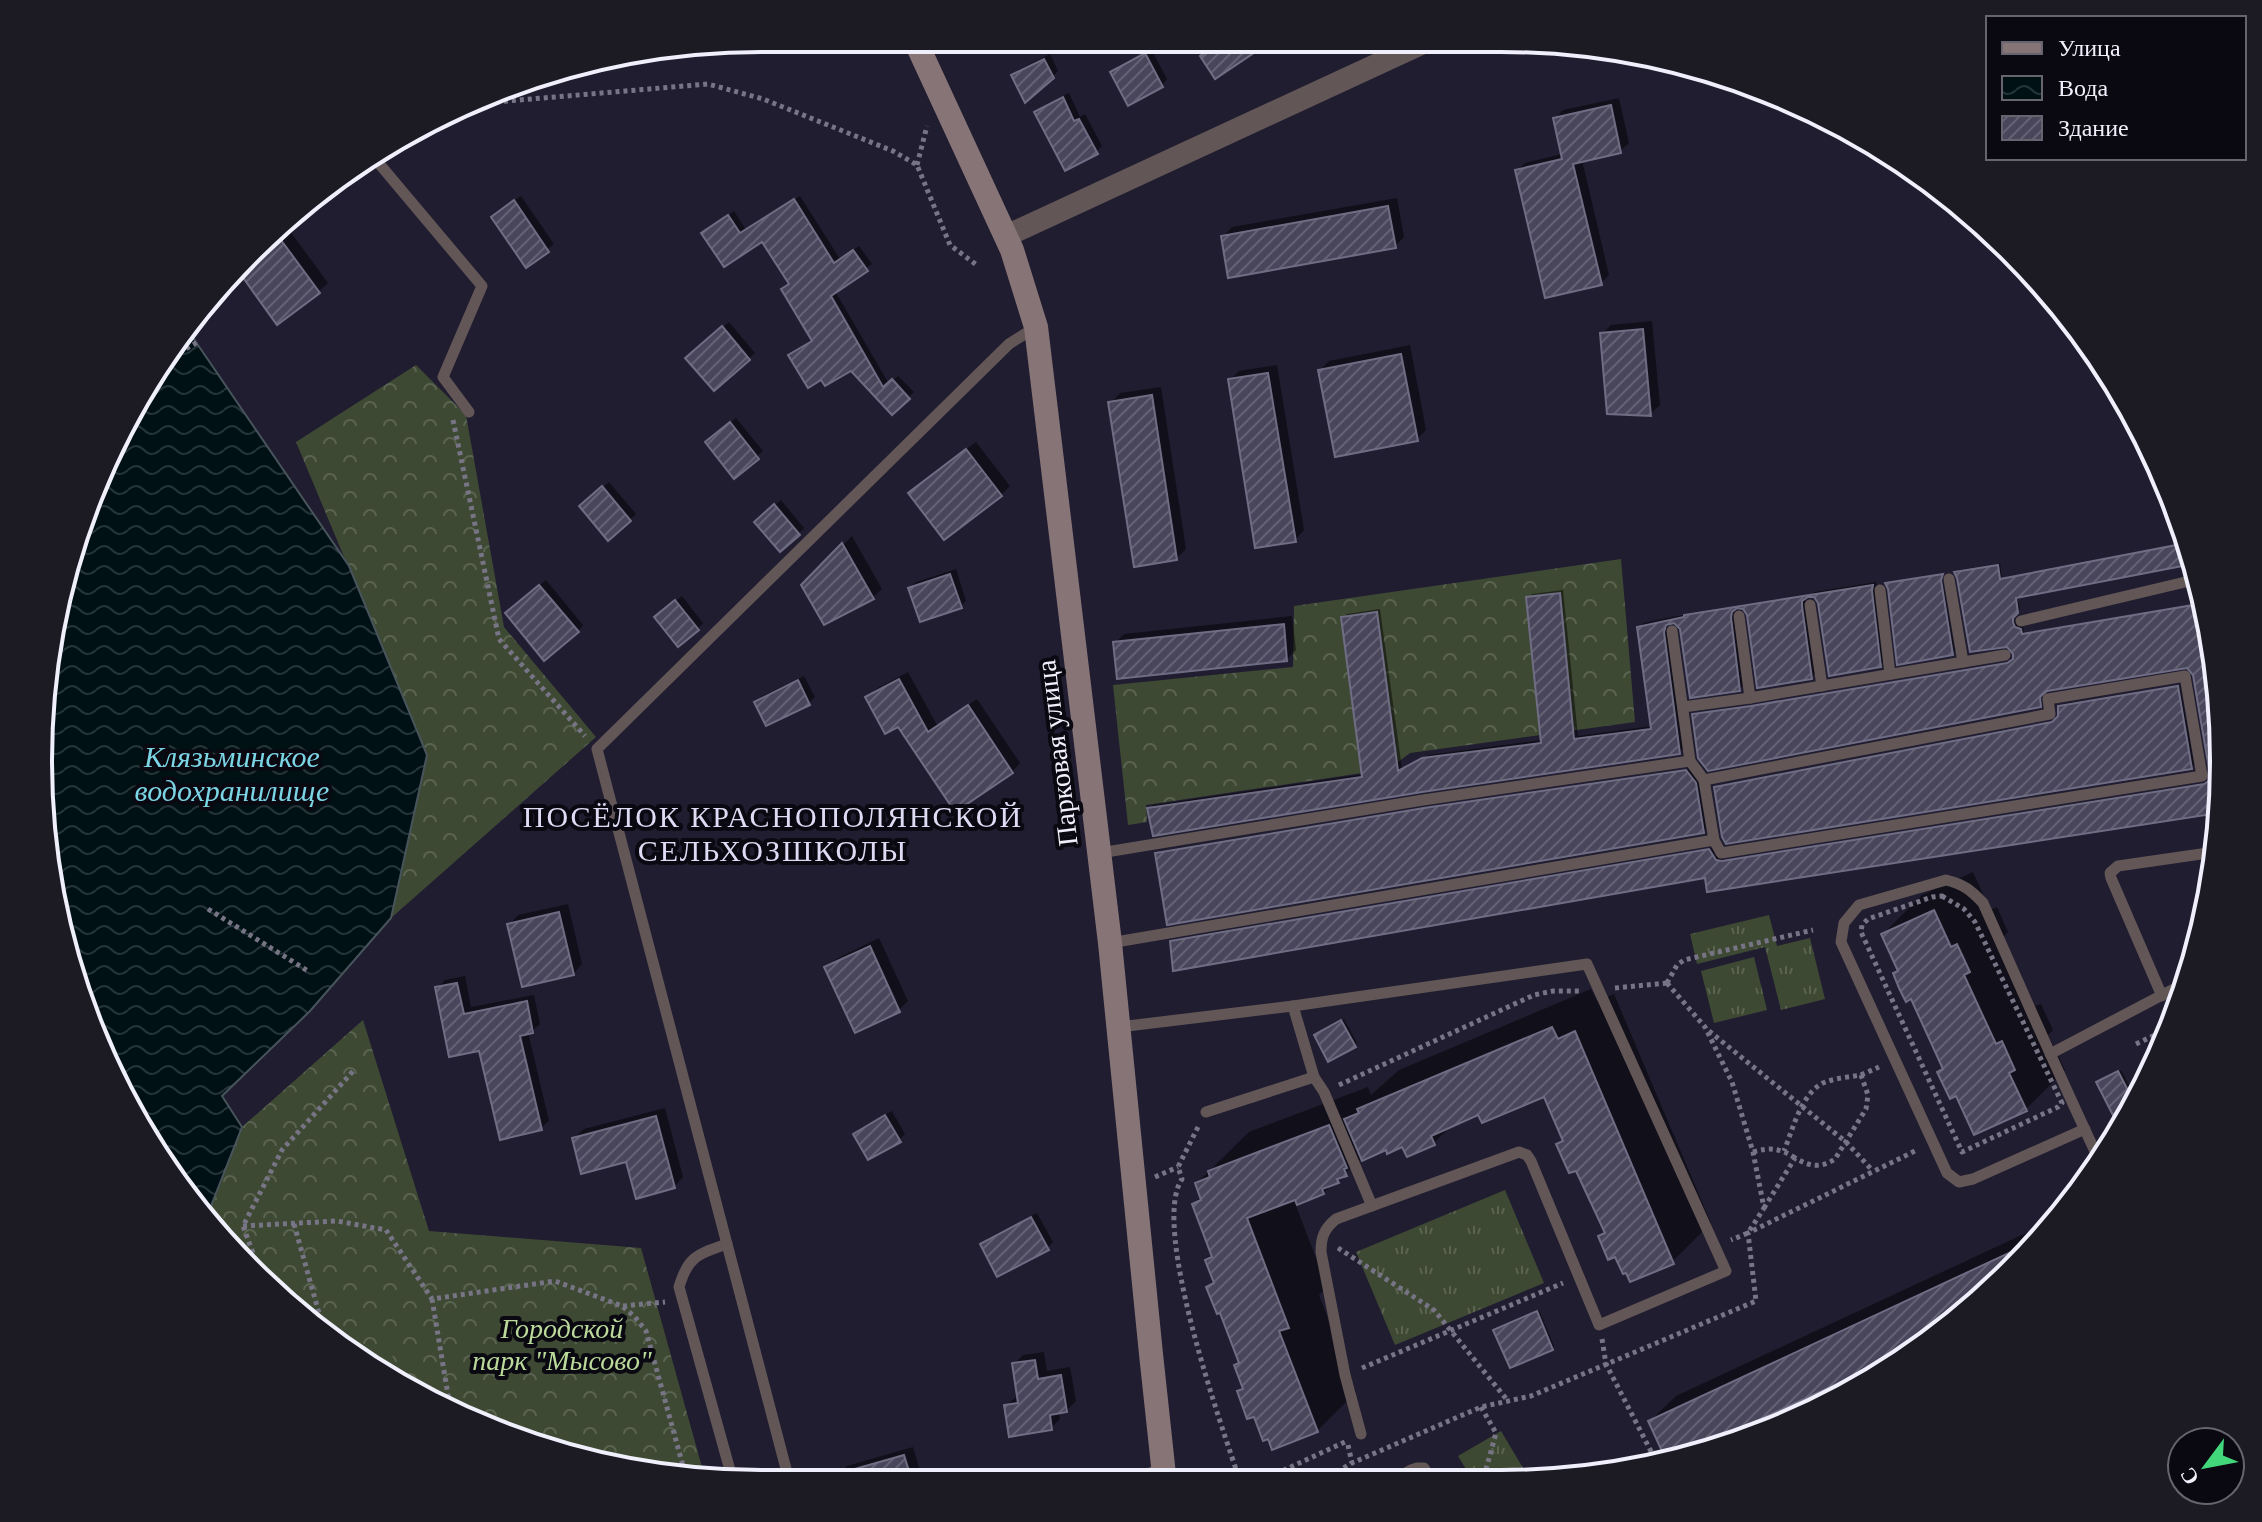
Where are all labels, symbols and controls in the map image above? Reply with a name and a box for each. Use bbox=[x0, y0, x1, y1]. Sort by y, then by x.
legend bbox=[1986, 16, 2246, 160]
text: Улица bbox=[2058, 35, 2121, 61]
text: Вода bbox=[2058, 75, 2109, 101]
text: Здание bbox=[2058, 115, 2129, 141]
street label: Парковая улица bbox=[1030, 658, 1084, 848]
water label: Клязьминское водохранилище bbox=[135, 740, 329, 807]
district label: ПОСЁЛОК КРАСНОПОЛЯНСКОЙ СЕЛЬХОЗШКОЛЫ bbox=[523, 800, 1023, 867]
park label: Городской парк "Мысово" bbox=[472, 1313, 652, 1376]
north arrow bbox=[2166, 1426, 2246, 1506]
text: С bbox=[2175, 1463, 2204, 1490]

